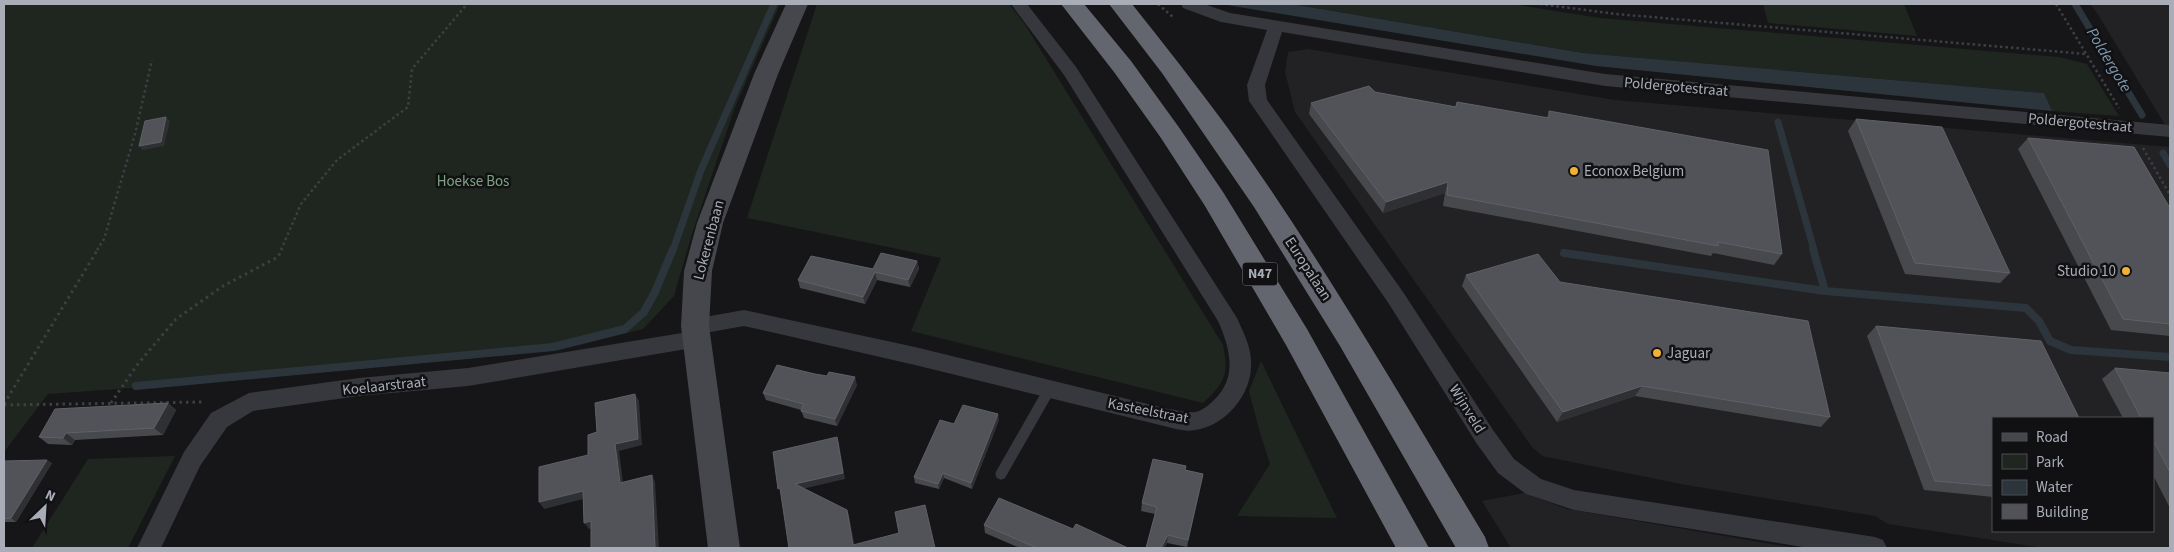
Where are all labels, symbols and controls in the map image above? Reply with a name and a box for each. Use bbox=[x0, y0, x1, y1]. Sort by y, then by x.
water label: Poldergote bbox=[2081, 24, 2137, 97]
street label: Poldergotestraat bbox=[1623, 72, 1729, 102]
street label: Poldergotestraat bbox=[2027, 108, 2133, 138]
place label: Econox Belgium bbox=[1584, 161, 1684, 182]
marker: Econox Belgium bbox=[1568, 165, 1580, 177]
park label: Hoekse Bos bbox=[437, 171, 509, 192]
street label: Lokerenbaan bbox=[688, 198, 730, 282]
street label: Europalaan bbox=[1280, 233, 1336, 305]
place label: Studio 10 bbox=[2057, 261, 2116, 282]
road number: N47 bbox=[1242, 262, 1278, 286]
marker: Studio 10 bbox=[2120, 265, 2132, 277]
place label: Jaguar bbox=[1667, 343, 1711, 364]
marker: Jaguar bbox=[1651, 347, 1663, 359]
street label: Koelaarstraat bbox=[341, 371, 427, 401]
street label: Wijnveld bbox=[1444, 381, 1490, 437]
street label: Kasteelstraat bbox=[1106, 393, 1190, 429]
legend bbox=[1992, 417, 2154, 532]
text: Road bbox=[2036, 427, 2068, 448]
text: Park bbox=[2036, 452, 2065, 473]
text: Water bbox=[2036, 477, 2073, 498]
north arrow bbox=[20, 482, 70, 532]
text: N bbox=[42, 485, 59, 507]
text: Building bbox=[2036, 502, 2089, 523]

